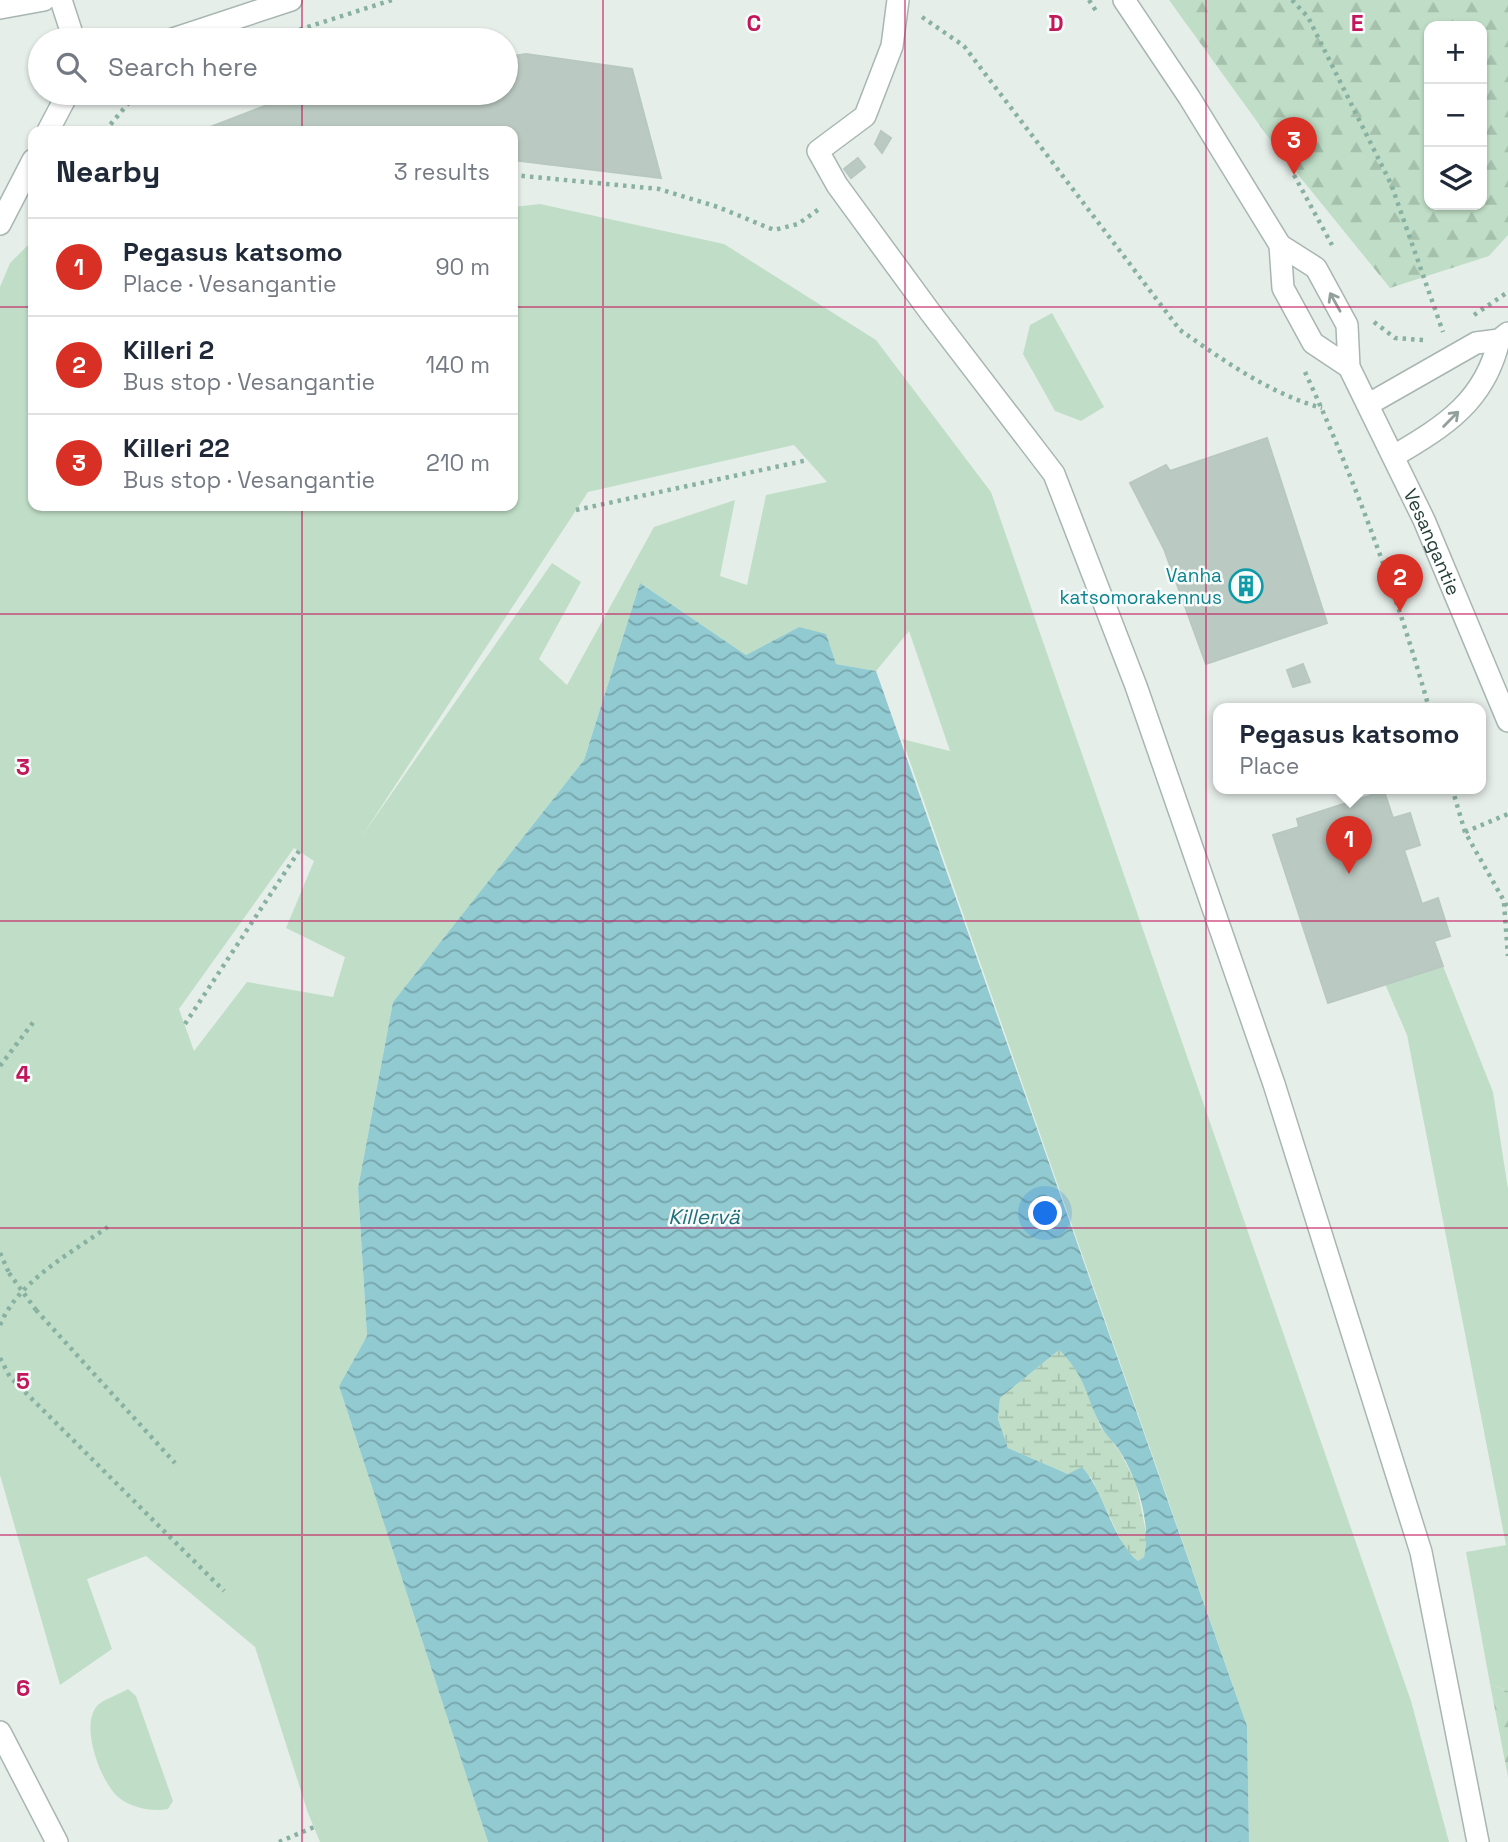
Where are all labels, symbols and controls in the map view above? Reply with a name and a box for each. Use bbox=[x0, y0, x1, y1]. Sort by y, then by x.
text: C bbox=[747, 8, 761, 38]
text: D bbox=[1048, 8, 1064, 38]
text: E bbox=[1351, 8, 1363, 38]
map controls bbox=[1424, 21, 1487, 210]
button: + bbox=[1424, 21, 1487, 84]
search box bbox=[28, 28, 518, 105]
icon: search bbox=[52, 48, 90, 86]
text: Search here bbox=[108, 50, 258, 84]
button: − bbox=[1424, 84, 1487, 147]
pin: 3 bbox=[1271, 117, 1317, 175]
button: layers bbox=[1424, 147, 1487, 210]
text: Nearby bbox=[56, 152, 160, 191]
text: 3 results bbox=[394, 157, 490, 187]
text: Pegasus katsomo bbox=[123, 235, 343, 269]
text: 1 bbox=[74, 252, 84, 282]
text: 90 m bbox=[435, 252, 490, 282]
text: Place · Vesangantie bbox=[123, 269, 337, 299]
one-way arrow bbox=[1328, 292, 1341, 313]
text: Killeri 2 bbox=[123, 333, 214, 367]
text: 2 bbox=[72, 350, 86, 380]
text: 140 m bbox=[426, 350, 490, 380]
text: Bus stop · Vesangantie bbox=[123, 367, 375, 397]
one-way arrow bbox=[1443, 410, 1460, 427]
text: Killeri 22 bbox=[123, 431, 230, 465]
text: 3 bbox=[72, 448, 86, 478]
text: 210 m bbox=[426, 448, 490, 478]
text: Bus stop · Vesangantie bbox=[123, 465, 375, 495]
street label: Vesangantie bbox=[1398, 484, 1467, 599]
pin: 2 bbox=[1377, 554, 1423, 612]
place label: Vanha katsomorakennus bbox=[1060, 563, 1222, 610]
building icon: Vanha katsomorakennus bbox=[1227, 567, 1265, 605]
popup bbox=[1213, 703, 1486, 794]
text: Pegasus katsomo bbox=[1240, 717, 1459, 751]
text: Place bbox=[1240, 751, 1299, 781]
text: 3 bbox=[16, 752, 30, 782]
pin: 1 bbox=[1326, 816, 1372, 874]
text: 4 bbox=[16, 1059, 31, 1089]
your location bbox=[1028, 1196, 1062, 1230]
water label: Killervä bbox=[668, 1203, 741, 1230]
text: 5 bbox=[16, 1366, 30, 1396]
text: 6 bbox=[16, 1673, 30, 1703]

